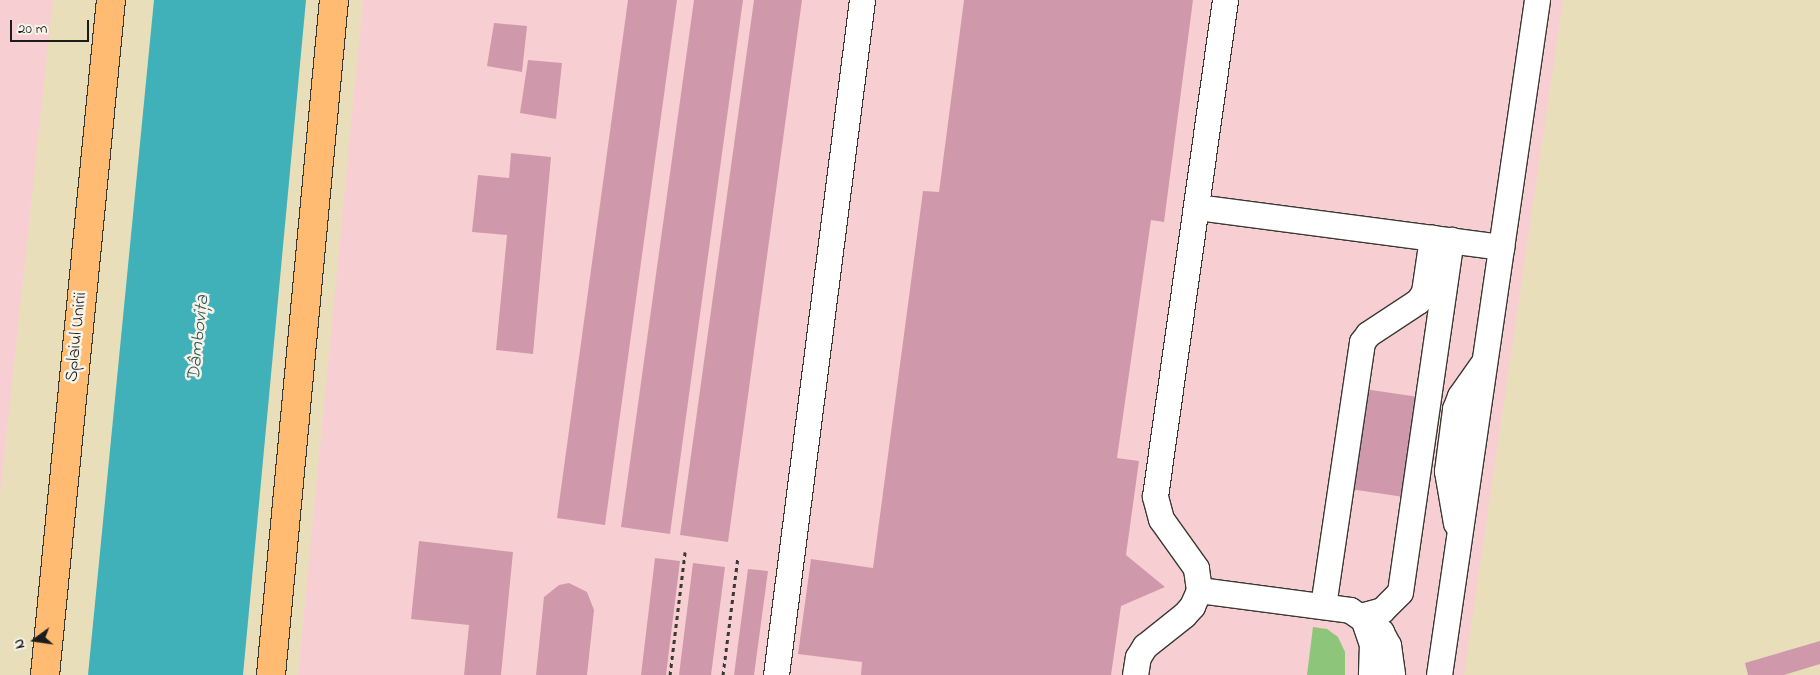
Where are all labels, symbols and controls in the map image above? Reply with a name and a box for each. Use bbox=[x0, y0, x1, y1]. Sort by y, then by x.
scale bar bbox=[12, 10, 91, 42]
text: 20 m bbox=[18, 18, 47, 40]
street label: Splaiul Unirii bbox=[62, 291, 92, 383]
water label: Dâmbovița bbox=[183, 294, 215, 382]
north arrow bbox=[10, 615, 60, 665]
text: N bbox=[9, 637, 31, 651]

